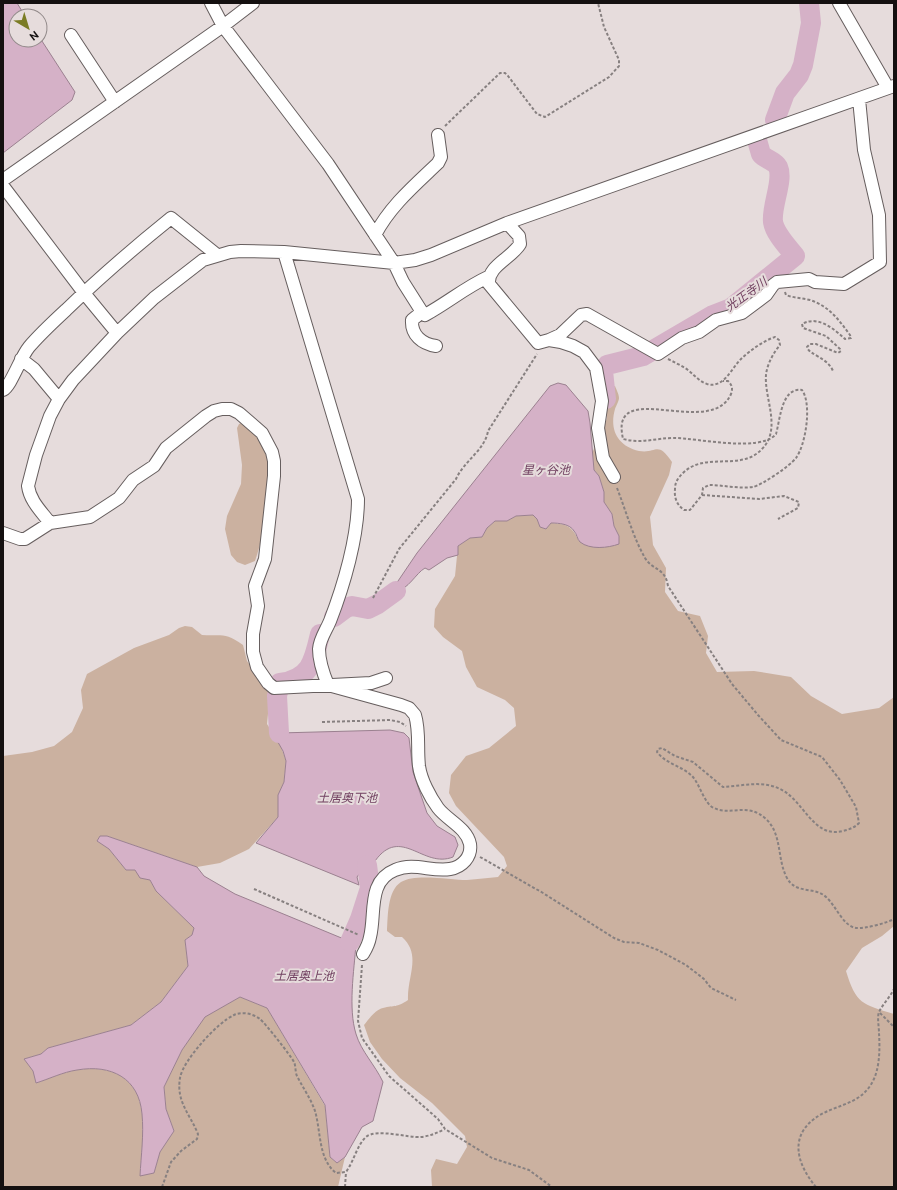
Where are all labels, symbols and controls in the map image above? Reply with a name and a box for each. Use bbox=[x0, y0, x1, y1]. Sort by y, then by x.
north arrow bbox=[8, 8, 48, 48]
text: N bbox=[27, 29, 41, 43]
water label: 光正寺川 bbox=[723, 273, 771, 313]
water label: 星ヶ谷池 bbox=[522, 463, 571, 476]
water label: 土居奥下池 bbox=[317, 791, 378, 804]
water label: 土居奥上池 bbox=[274, 969, 335, 982]

